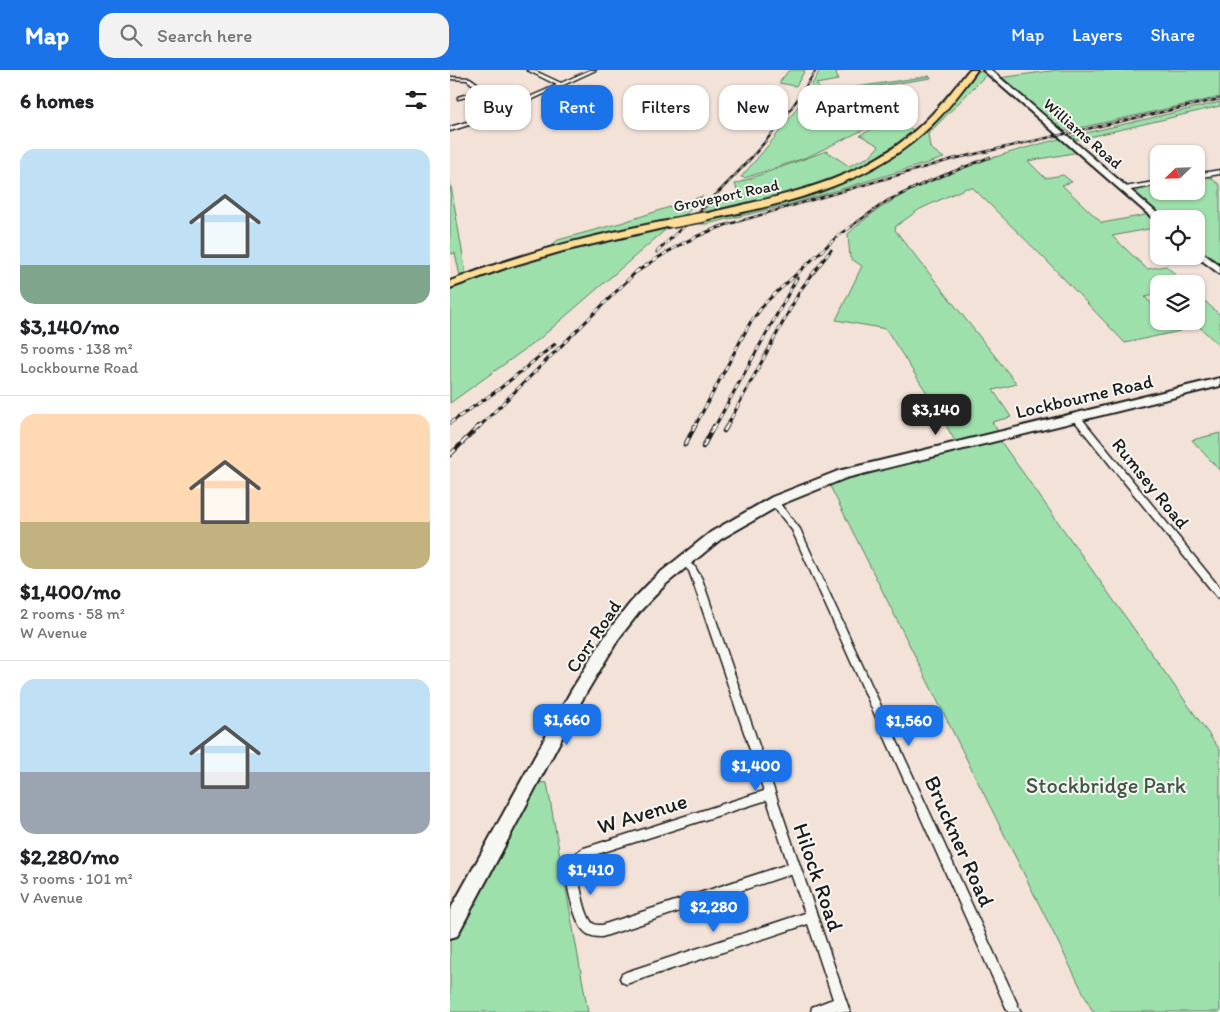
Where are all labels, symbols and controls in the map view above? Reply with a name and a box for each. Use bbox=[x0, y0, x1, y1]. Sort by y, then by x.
search box bbox=[99, 13, 449, 58]
text: Map bbox=[25, 21, 69, 50]
icon: search bbox=[117, 21, 145, 49]
text: Search here bbox=[157, 24, 252, 47]
text: Map bbox=[1011, 24, 1044, 46]
text: Layers bbox=[1072, 24, 1122, 46]
text: Share bbox=[1150, 24, 1195, 46]
chip: Buy bbox=[465, 85, 531, 130]
chip: Rent bbox=[541, 85, 613, 130]
chip: Filters bbox=[623, 85, 709, 130]
chip: New bbox=[719, 85, 788, 130]
chip: Apartment bbox=[798, 85, 918, 130]
icon: filters bbox=[402, 86, 430, 114]
text: 6 homes bbox=[20, 88, 94, 113]
street label: Williams Road bbox=[1040, 94, 1126, 173]
north arrow bbox=[1150, 145, 1205, 200]
map controls bbox=[1150, 145, 1205, 330]
street label: Groveport Road bbox=[672, 175, 781, 216]
icon: home bbox=[180, 181, 270, 271]
button: locate bbox=[1150, 210, 1205, 265]
button: layers bbox=[1150, 275, 1205, 330]
text: $3,140/mo bbox=[20, 314, 120, 339]
text: 5 rooms · 138 m² bbox=[20, 339, 133, 358]
text: Lockbourne Road bbox=[20, 358, 138, 377]
street label: Lockbourne Road bbox=[1013, 369, 1156, 423]
pin: $3,140 bbox=[895, 394, 977, 436]
text: $3,140 bbox=[912, 400, 960, 419]
street label: Rumsey Road bbox=[1107, 433, 1195, 534]
icon: home bbox=[180, 447, 270, 537]
text: $1,400/mo bbox=[20, 579, 121, 604]
street label: Corr Road bbox=[561, 595, 626, 677]
text: 2 rooms · 58 m² bbox=[20, 604, 125, 623]
text: W Avenue bbox=[20, 623, 87, 642]
pin: $1,660 bbox=[526, 704, 608, 746]
pin: $1,560 bbox=[868, 704, 950, 747]
text: $1,660 bbox=[544, 710, 590, 729]
text: $1,560 bbox=[886, 711, 932, 730]
icon: home bbox=[180, 712, 270, 802]
pin: $1,400 bbox=[715, 750, 797, 792]
text: $1,400 bbox=[732, 756, 780, 775]
street label: Bruckner Road bbox=[919, 772, 1000, 911]
park label: Stockbridge Park bbox=[1026, 772, 1187, 799]
street label: W Avenue bbox=[594, 787, 690, 840]
street label: Hilock Road bbox=[787, 820, 850, 935]
text: $2,280/mo bbox=[20, 844, 119, 869]
pin: $1,410 bbox=[550, 854, 632, 896]
text: $1,410 bbox=[568, 860, 614, 879]
text: 3 rooms · 101 m² bbox=[20, 869, 133, 888]
text: V Avenue bbox=[20, 888, 83, 907]
pin: $2,280 bbox=[673, 890, 755, 933]
text: $2,280 bbox=[690, 897, 738, 916]

